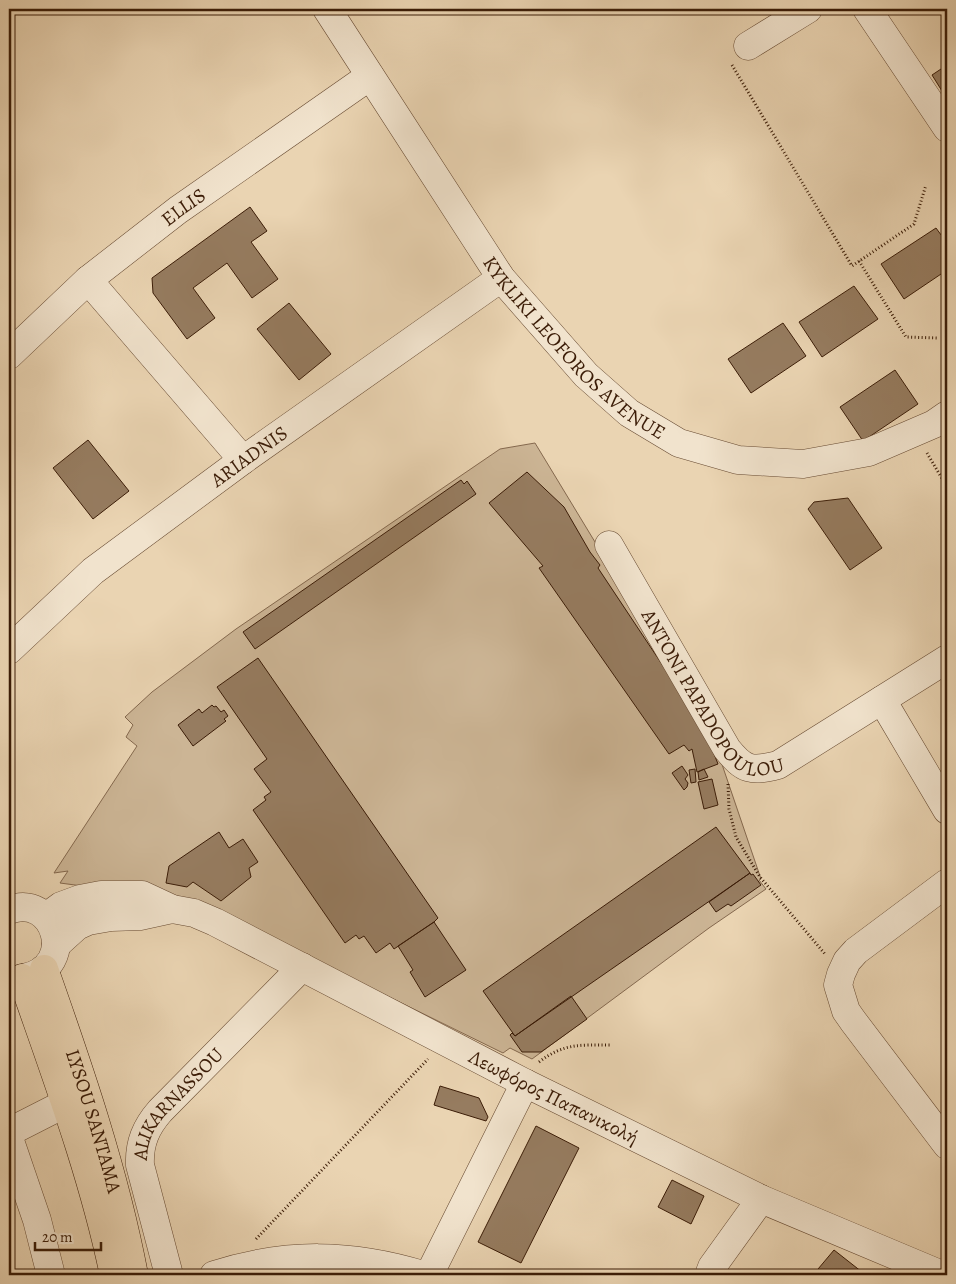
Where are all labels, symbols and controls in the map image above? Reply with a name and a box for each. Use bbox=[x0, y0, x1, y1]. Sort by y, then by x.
street label: ELLIS bbox=[155, 181, 211, 232]
street label: KYKLIKI LEOFOROS AVENUE bbox=[477, 251, 671, 445]
street label: ARIADNIS bbox=[204, 419, 293, 494]
street label: ANTONI PAPADOPOULOU bbox=[635, 603, 787, 783]
street label: ALIKARNASSOU bbox=[126, 1041, 229, 1162]
street label: Λεωφόρος Παπανικολή bbox=[464, 1042, 643, 1150]
street label: LYSOU SANTAMA bbox=[59, 1045, 128, 1196]
scale bar bbox=[35, 1219, 101, 1251]
text: 20 m bbox=[42, 1227, 73, 1247]

